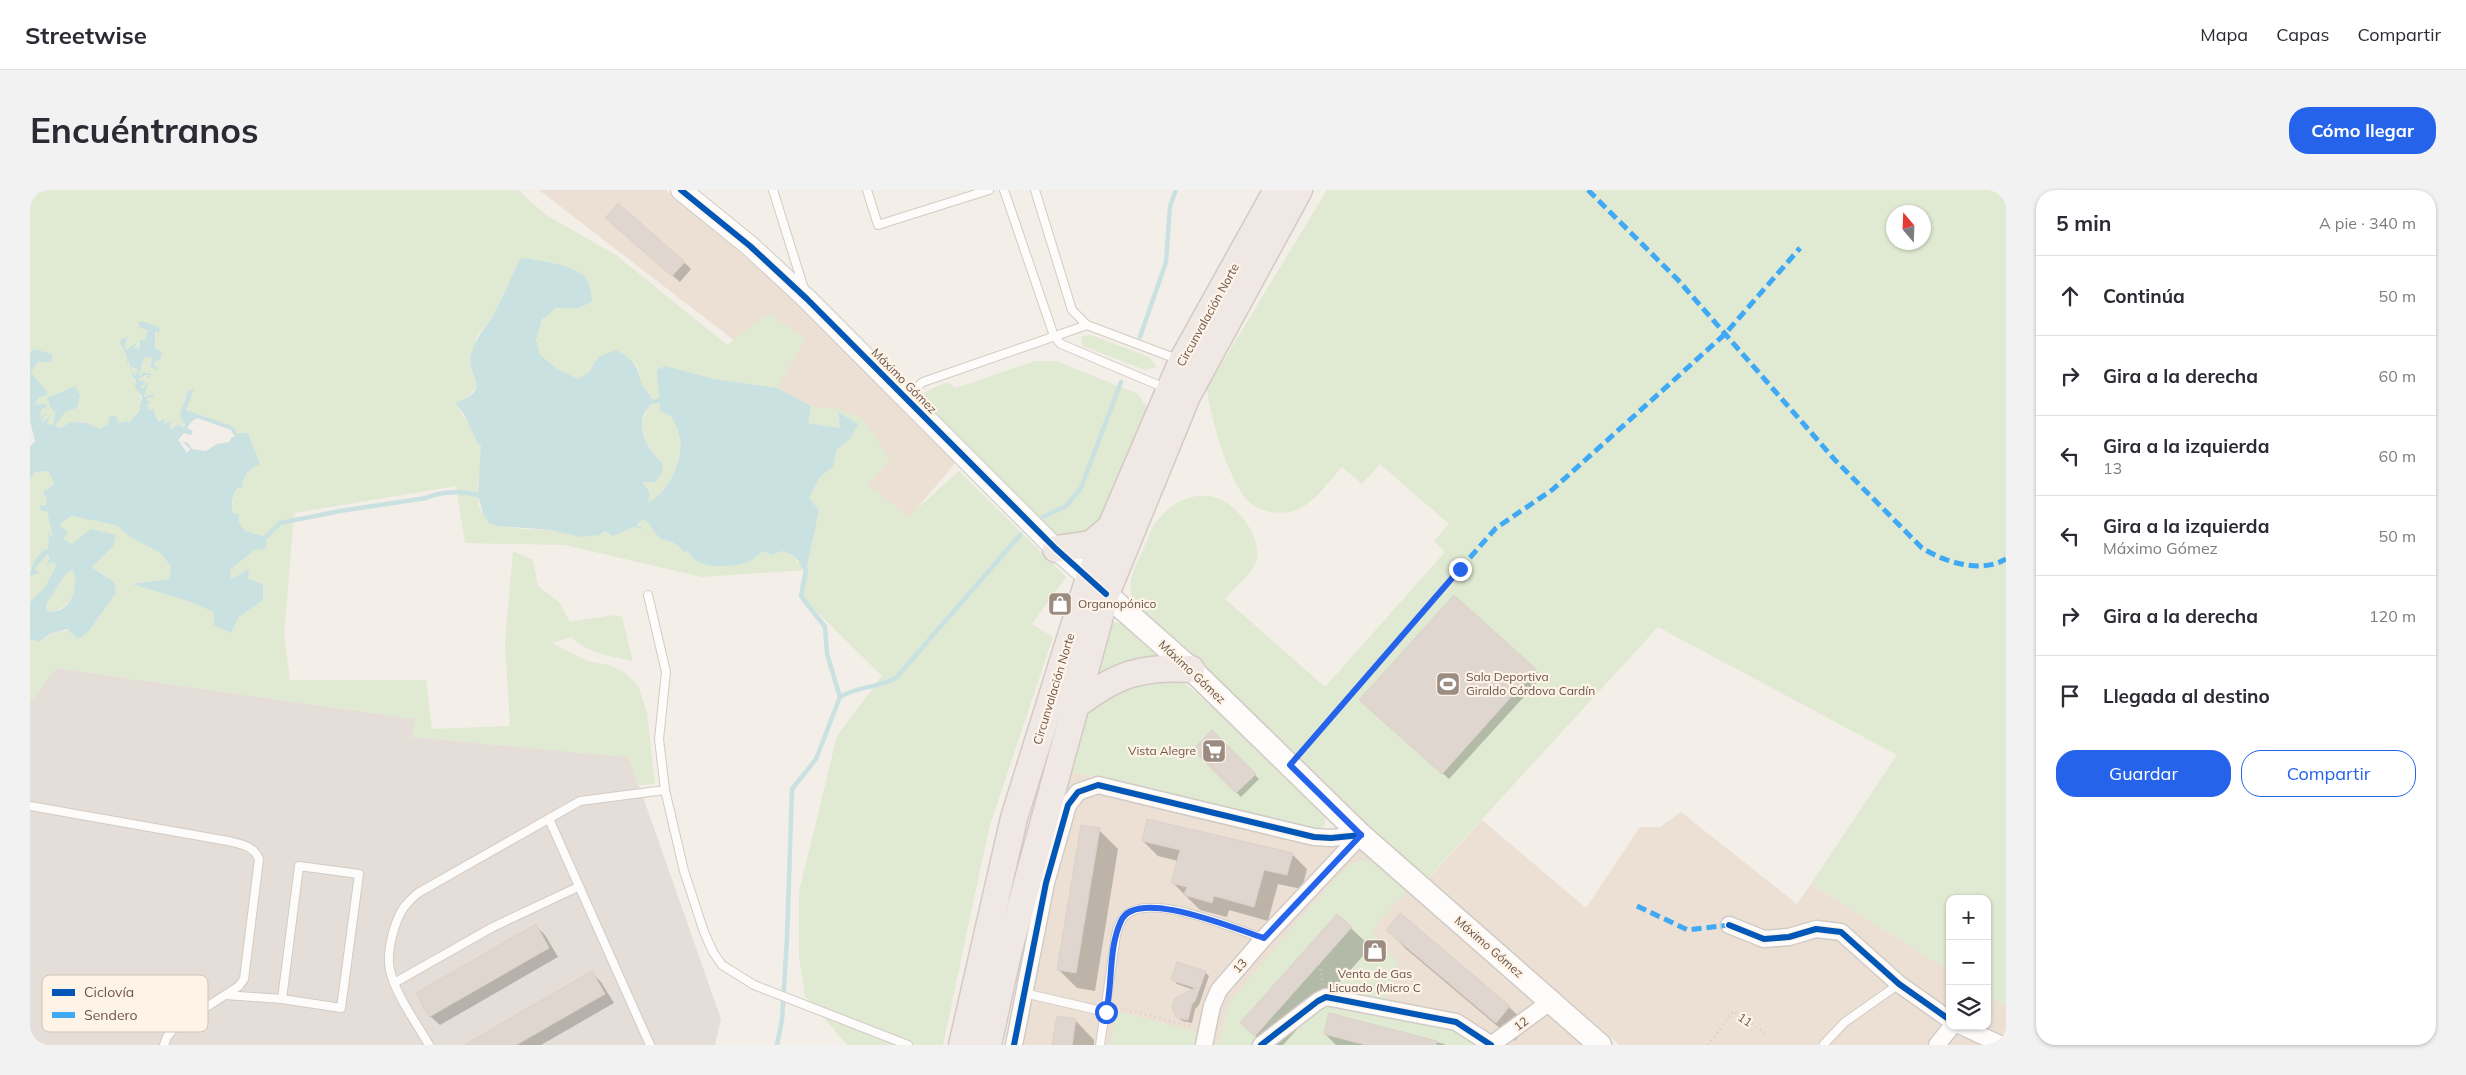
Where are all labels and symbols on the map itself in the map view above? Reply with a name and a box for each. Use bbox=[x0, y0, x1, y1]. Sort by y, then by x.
north arrow bbox=[1886, 205, 1931, 250]
street label: Circunvalación Norte bbox=[1173, 261, 1242, 369]
street label: Máximo Gómez bbox=[869, 345, 940, 416]
route end bbox=[1449, 558, 1472, 581]
shop icon: Organopónico bbox=[1047, 591, 1073, 617]
place label: Organopónico bbox=[1078, 596, 1157, 611]
street label: Circunvalación Norte bbox=[1029, 631, 1078, 746]
street label: Máximo Gómez bbox=[1156, 637, 1229, 707]
place label: Sala Deportiva Giraldo Córdova Cardín bbox=[1466, 669, 1595, 698]
sports icon: Sala Deportiva Giraldo Córdova Cardín bbox=[1435, 671, 1461, 697]
supermarket icon: Vista Alegre bbox=[1201, 738, 1227, 764]
place label: Vista Alegre bbox=[1128, 743, 1196, 758]
street label: Máximo Gómez bbox=[1452, 913, 1527, 981]
shop icon: Venta de Gas Licuado (Micro C bbox=[1362, 938, 1388, 964]
street label: 13 bbox=[1229, 955, 1250, 976]
place label: Venta de Gas Licuado (Micro C bbox=[1329, 966, 1421, 995]
legend bbox=[42, 975, 208, 1032]
text: Ciclovía bbox=[84, 983, 134, 1001]
route start bbox=[1095, 1001, 1118, 1024]
text: Sendero bbox=[84, 1006, 138, 1024]
street label: 11 bbox=[1735, 1009, 1755, 1030]
street label: 12 bbox=[1510, 1013, 1531, 1034]

